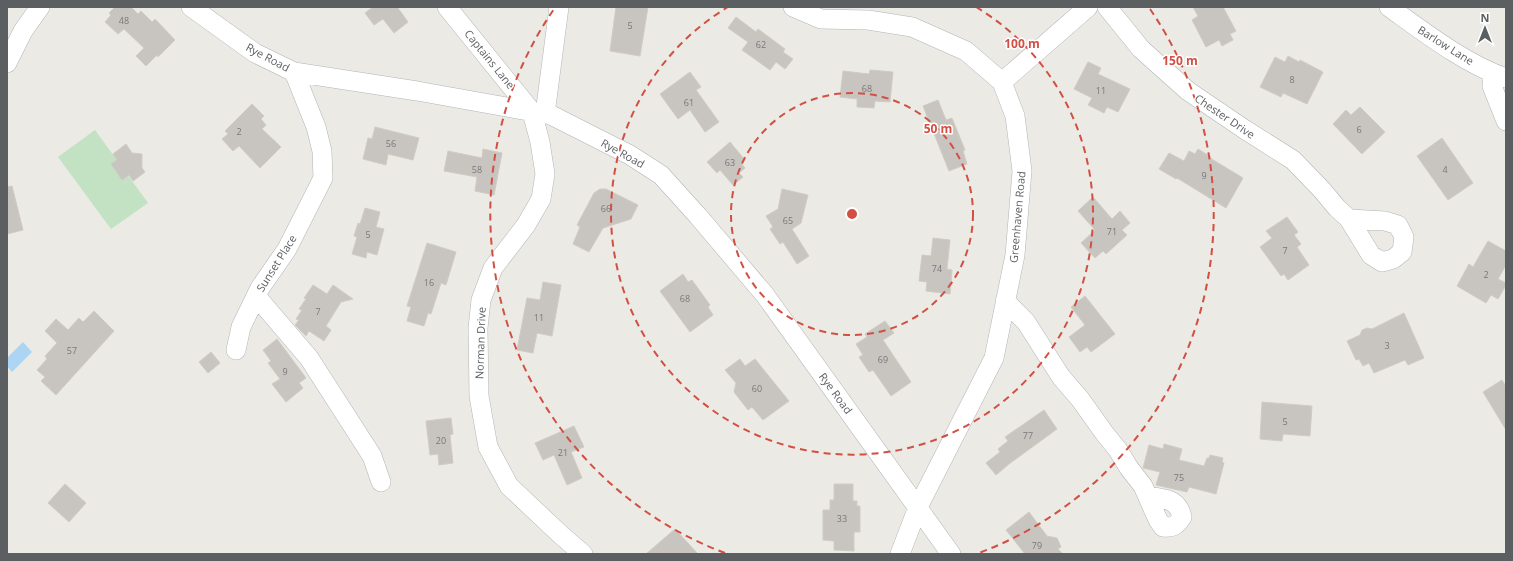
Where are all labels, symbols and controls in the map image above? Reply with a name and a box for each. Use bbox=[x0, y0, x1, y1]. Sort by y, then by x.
north arrow bbox=[1465, 8, 1505, 48]
text: N bbox=[1481, 10, 1489, 25]
house number: 48 bbox=[119, 14, 129, 27]
house number: 5 bbox=[627, 19, 633, 32]
street label: Barlow Lane bbox=[1415, 22, 1477, 68]
street label: Captains Lane bbox=[461, 26, 519, 92]
text: 100 m bbox=[1004, 35, 1040, 52]
house number: 62 bbox=[756, 38, 766, 51]
street label: Rye Road bbox=[243, 39, 293, 75]
text: 150 m bbox=[1162, 52, 1198, 69]
house number: 8 bbox=[1289, 73, 1295, 86]
house number: 68 bbox=[862, 82, 872, 95]
house number: 11 bbox=[1096, 84, 1106, 97]
street label: Chester Drive bbox=[1192, 90, 1258, 142]
house number: 61 bbox=[684, 96, 694, 109]
text: 50 m bbox=[924, 120, 952, 137]
house number: 6 bbox=[1356, 123, 1362, 136]
house number: 2 bbox=[236, 125, 242, 138]
street label: Rye Road bbox=[599, 135, 647, 171]
house number: 56 bbox=[386, 137, 396, 150]
house number: 63 bbox=[725, 156, 735, 169]
house number: 58 bbox=[472, 163, 482, 176]
house number: 4 bbox=[1442, 163, 1448, 176]
house number: 9 bbox=[1201, 169, 1207, 182]
street label: Greenhaven Road bbox=[1006, 171, 1028, 263]
house number: 66 bbox=[601, 202, 611, 215]
centre of rings bbox=[845, 207, 859, 221]
house number: 65 bbox=[783, 214, 793, 227]
house number: 71 bbox=[1107, 225, 1117, 238]
house number: 5 bbox=[365, 228, 371, 241]
street label: Sunset Place bbox=[253, 232, 299, 294]
house number: 7 bbox=[1282, 244, 1288, 257]
house number: 74 bbox=[932, 262, 942, 275]
house number: 2 bbox=[1483, 268, 1489, 281]
house number: 16 bbox=[424, 276, 434, 289]
house number: 68 bbox=[680, 292, 690, 305]
house number: 7 bbox=[315, 305, 321, 318]
street label: Norman Drive bbox=[471, 307, 489, 379]
house number: 11 bbox=[534, 311, 544, 324]
house number: 3 bbox=[1384, 339, 1390, 352]
house number: 57 bbox=[67, 344, 77, 357]
house number: 69 bbox=[878, 353, 888, 366]
house number: 9 bbox=[282, 365, 288, 378]
street label: Rye Road bbox=[816, 369, 856, 417]
house number: 60 bbox=[752, 382, 762, 395]
house number: 5 bbox=[1282, 415, 1288, 428]
house number: 77 bbox=[1023, 429, 1033, 442]
house number: 20 bbox=[436, 434, 446, 447]
house number: 21 bbox=[558, 446, 568, 459]
house number: 75 bbox=[1174, 471, 1184, 484]
house number: 33 bbox=[837, 512, 847, 525]
house number: 79 bbox=[1032, 539, 1042, 552]

